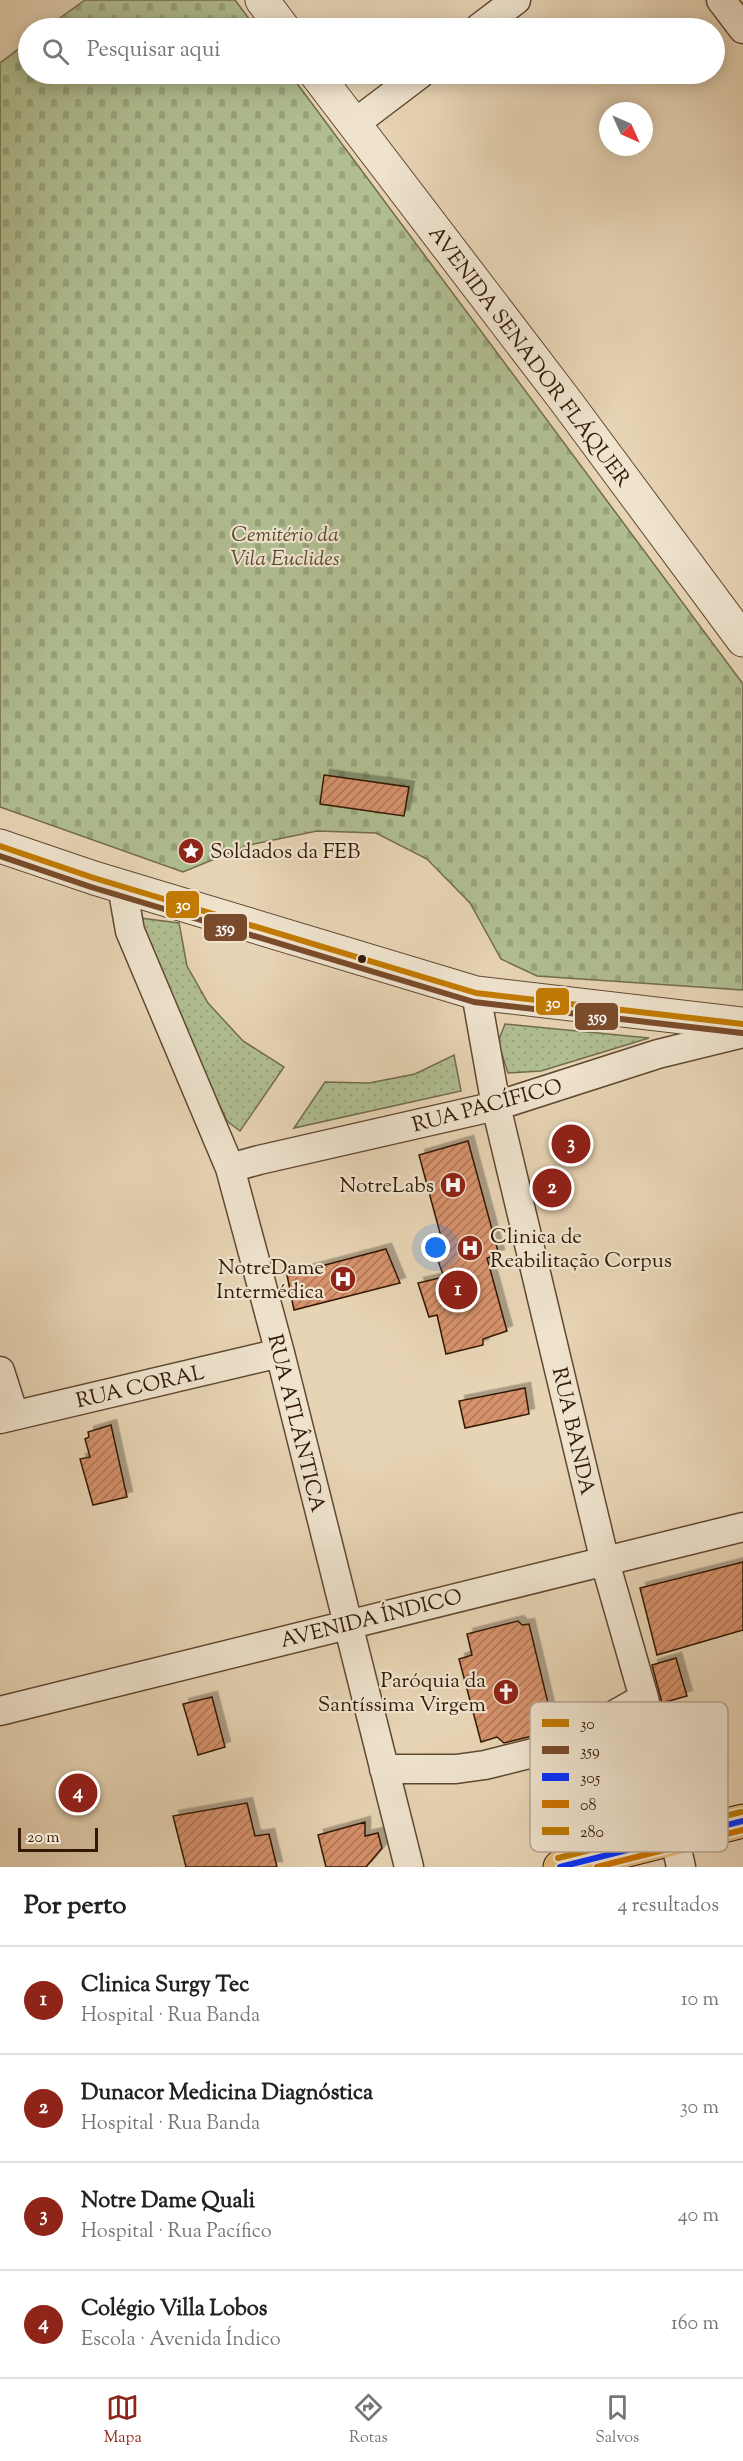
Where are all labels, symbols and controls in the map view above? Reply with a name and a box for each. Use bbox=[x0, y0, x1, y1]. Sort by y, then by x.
search box bbox=[18, 18, 725, 84]
icon: search bbox=[39, 35, 72, 68]
text: Pesquisar aqui bbox=[87, 35, 221, 67]
north arrow bbox=[599, 102, 653, 156]
street label: AVENIDA SENADOR FLÁQUER bbox=[420, 220, 637, 494]
park label: Cemitério da Vila Euclides bbox=[231, 521, 339, 575]
place icon: Soldados da FEB bbox=[176, 836, 206, 866]
place label: Soldados da FEB bbox=[210, 838, 360, 868]
line badge: 30 bbox=[165, 890, 200, 919]
text: 30 bbox=[176, 895, 191, 918]
line badge: 359 bbox=[203, 913, 248, 942]
text: 359 bbox=[215, 918, 235, 941]
unlabelled marker bbox=[356, 953, 368, 965]
line badge: 30 bbox=[535, 987, 570, 1016]
text: 30 bbox=[546, 993, 561, 1016]
line badge: 359 bbox=[574, 1002, 619, 1031]
text: 359 bbox=[587, 1007, 607, 1030]
street label: RUA PACÍFICO bbox=[409, 1072, 566, 1141]
pin: 3 bbox=[552, 1122, 590, 1166]
pin: 2 bbox=[532, 1166, 572, 1210]
hospital icon: NotreLabs bbox=[438, 1170, 468, 1200]
place label: NotreLabs bbox=[339, 1172, 434, 1202]
place label: Clinica de Reabilitação Corpus bbox=[490, 1223, 672, 1277]
your location bbox=[421, 1233, 450, 1262]
hospital icon: Clinica de Reabilitação Corpus bbox=[455, 1233, 485, 1263]
place label: NotreDame Intermédica bbox=[216, 1254, 324, 1308]
hospital icon: NotreDame Intermédica bbox=[328, 1264, 358, 1294]
pin: 1 bbox=[438, 1268, 478, 1312]
street label: RUA ATLÂNTICA bbox=[258, 1331, 332, 1516]
street label: RUA CORAL bbox=[73, 1359, 208, 1417]
street label: RUA BANDA bbox=[543, 1365, 601, 1498]
street label: AVENIDA ÍNDICO bbox=[277, 1583, 466, 1657]
place label: Paróquia da Santíssima Virgem bbox=[318, 1667, 486, 1721]
church icon: Paróquia da Santíssima Virgem bbox=[491, 1677, 521, 1707]
legend bbox=[530, 1702, 728, 1852]
text: 30 bbox=[580, 1714, 595, 1737]
text: 359 bbox=[580, 1741, 600, 1764]
text: 305 bbox=[580, 1768, 601, 1791]
pin: 4 bbox=[58, 1770, 98, 1816]
text: 08 bbox=[580, 1795, 596, 1818]
text: 280 bbox=[580, 1822, 604, 1845]
scale bar bbox=[18, 1825, 98, 1852]
text: 20 m bbox=[27, 1827, 60, 1850]
text: Por perto bbox=[24, 1888, 126, 1925]
text: 4 resultados bbox=[617, 1892, 719, 1921]
text: Clinica Surgy Tec bbox=[81, 1970, 249, 2002]
text: 1 bbox=[40, 1986, 47, 2015]
text: 10 m bbox=[681, 1986, 719, 2015]
text: Hospital · Rua Banda bbox=[81, 2002, 260, 2031]
text: Dunacor Medicina Diagnóstica bbox=[81, 2078, 373, 2110]
text: 2 bbox=[39, 2094, 48, 2123]
text: 30 m bbox=[680, 2094, 719, 2123]
text: Hospital · Rua Banda bbox=[81, 2110, 260, 2139]
text: Notre Dame Quali bbox=[81, 2186, 255, 2218]
text: 3 bbox=[39, 2202, 48, 2231]
text: 40 m bbox=[678, 2202, 719, 2231]
text: Hospital · Rua Pacífico bbox=[81, 2218, 272, 2247]
text: Colégio Villa Lobos bbox=[81, 2294, 267, 2326]
text: 4 bbox=[38, 2310, 49, 2339]
text: 160 m bbox=[671, 2310, 719, 2339]
text: Escola · Avenida Índico bbox=[81, 2326, 281, 2355]
tab: Mapa bbox=[104, 2391, 142, 2450]
tab: Rotas bbox=[349, 2391, 388, 2450]
tab: Salvos bbox=[595, 2391, 639, 2450]

